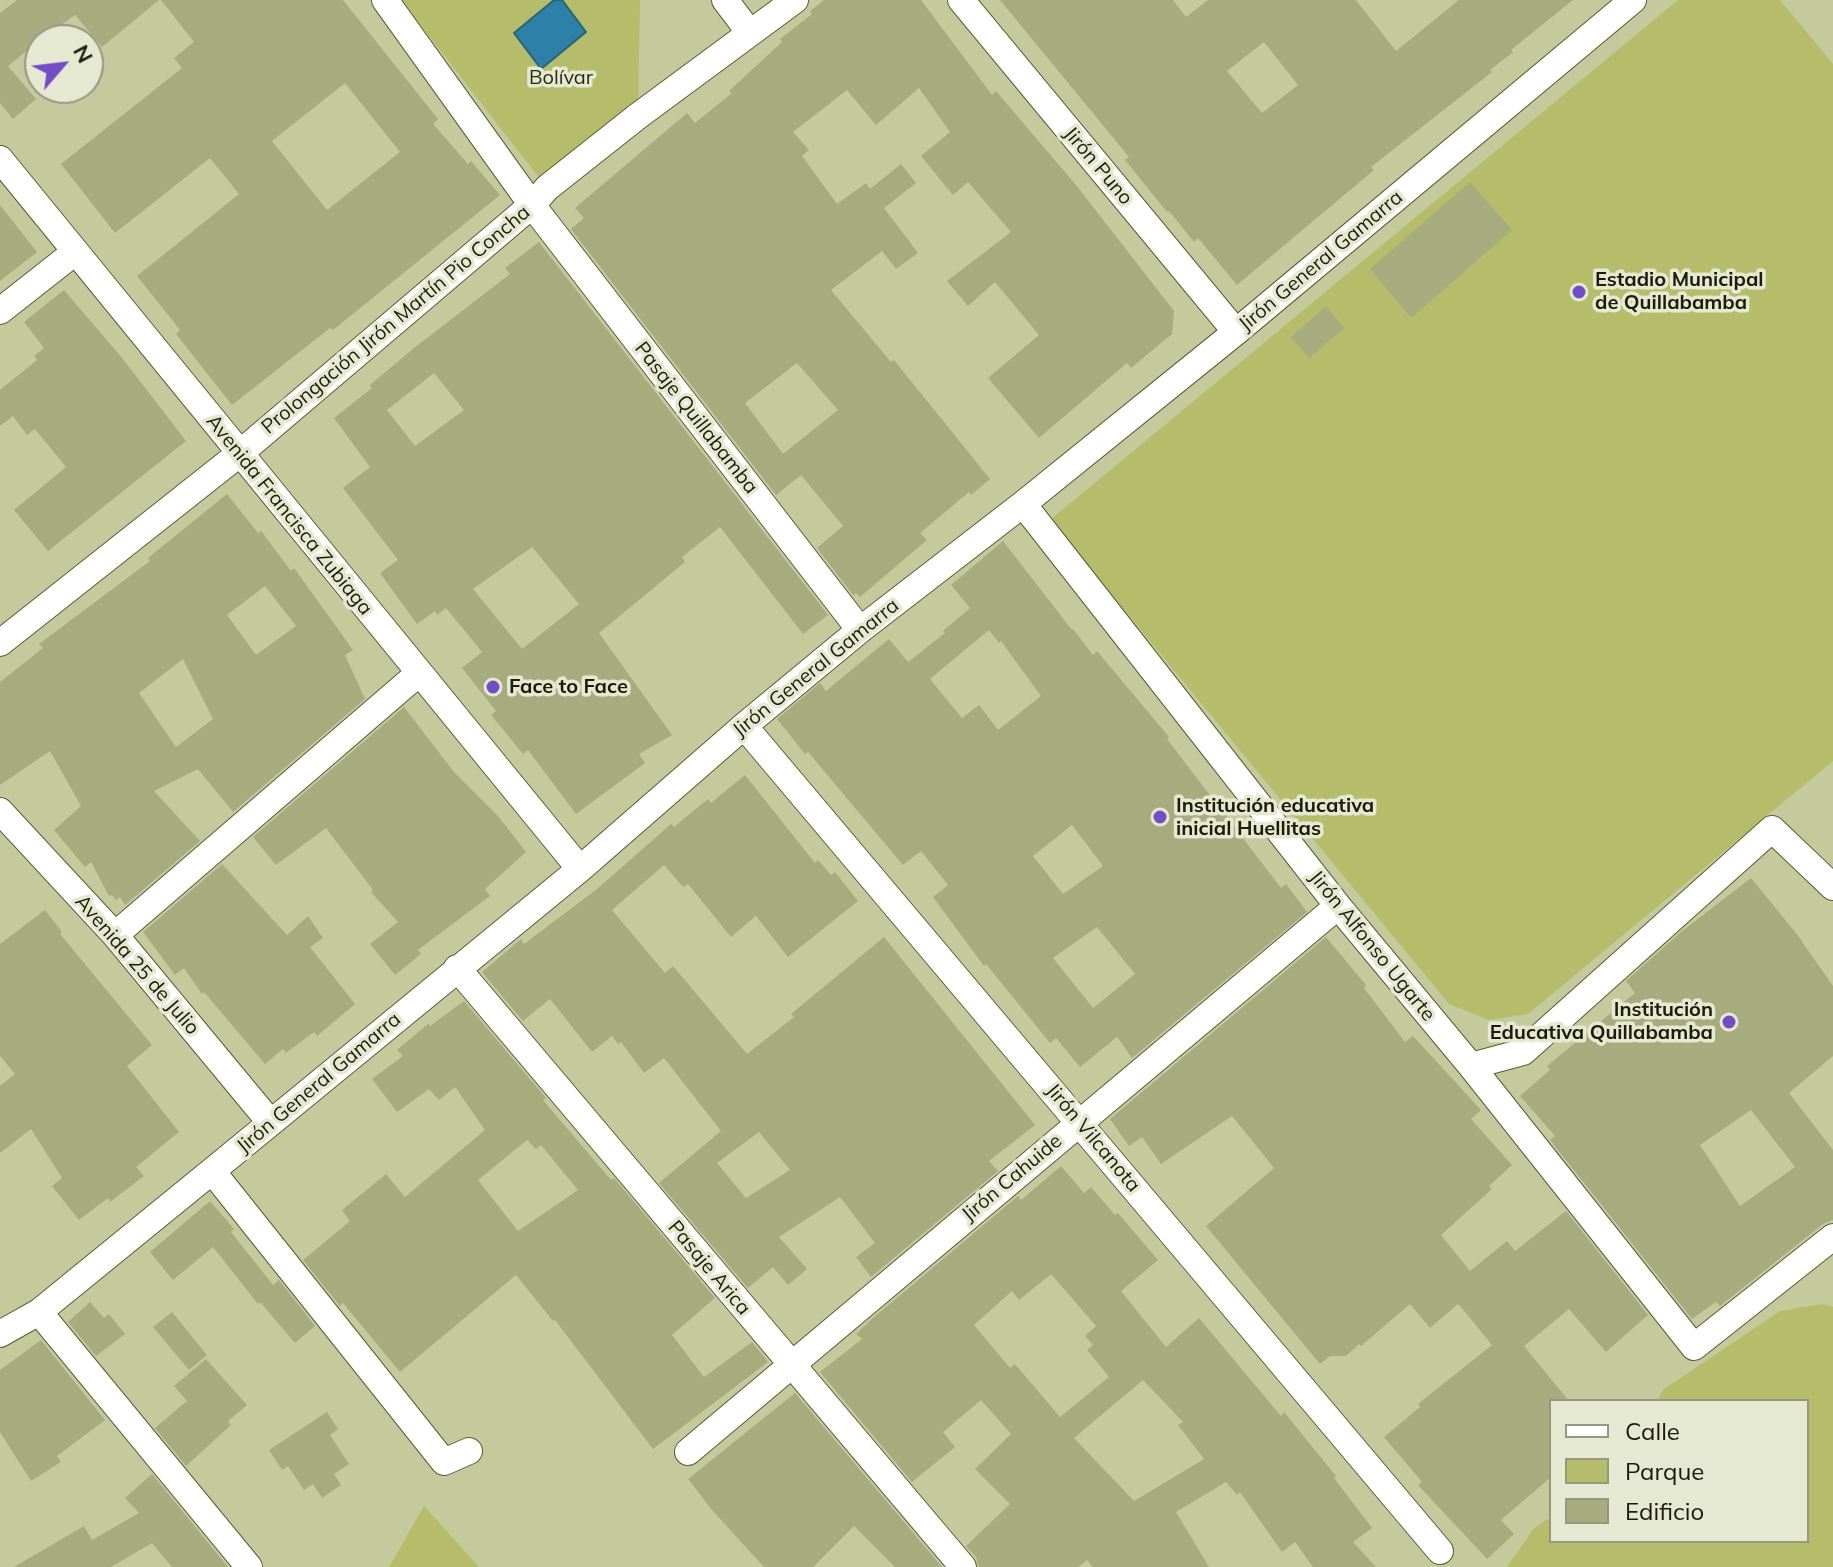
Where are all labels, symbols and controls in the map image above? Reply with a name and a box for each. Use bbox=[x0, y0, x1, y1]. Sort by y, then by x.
north arrow bbox=[24, 24, 104, 104]
text: N bbox=[67, 40, 100, 68]
park label: Bolívar bbox=[529, 66, 593, 90]
street label: Jirón Puno bbox=[1058, 122, 1138, 210]
street label: Jirón General Gamarra bbox=[1234, 185, 1408, 337]
street label: Prolongación Jirón Martín Pio Concha bbox=[257, 201, 535, 439]
place label: Estadio Municipal de Quillabamba bbox=[1595, 268, 1764, 315]
marker: Estadio Municipal de Quillabamba bbox=[1570, 283, 1588, 301]
street label: Pasaje Quillabamba bbox=[629, 337, 763, 499]
street label: Avenida Francisca Zubiaga bbox=[201, 410, 377, 620]
street label: Jirón General Gamarra bbox=[728, 594, 904, 742]
place label: Face to Face bbox=[509, 675, 628, 699]
marker: Face to Face bbox=[484, 678, 502, 696]
place label: Institución educativa inicial Huellitas bbox=[1176, 794, 1374, 841]
marker: Institución educativa inicial Huellitas bbox=[1151, 808, 1169, 826]
street label: Jirón Alfonso Ugarte bbox=[1304, 866, 1440, 1026]
street label: Avenida 25 de Julio bbox=[70, 890, 204, 1040]
place label: Institución Educativa Quillabamba bbox=[1490, 998, 1713, 1045]
street label: Jirón General Gamarra bbox=[232, 1007, 406, 1159]
marker: Institución Educativa Quillabamba bbox=[1720, 1013, 1738, 1031]
street label: Jirón Vilcanota bbox=[1041, 1079, 1145, 1197]
street label: Jirón Cahuide bbox=[957, 1129, 1067, 1227]
street label: Pasaje Arica bbox=[663, 1216, 755, 1320]
legend bbox=[1549, 1399, 1809, 1543]
text: Calle bbox=[1625, 1416, 1680, 1446]
text: Parque bbox=[1625, 1456, 1704, 1486]
text: Edificio bbox=[1625, 1496, 1704, 1526]

